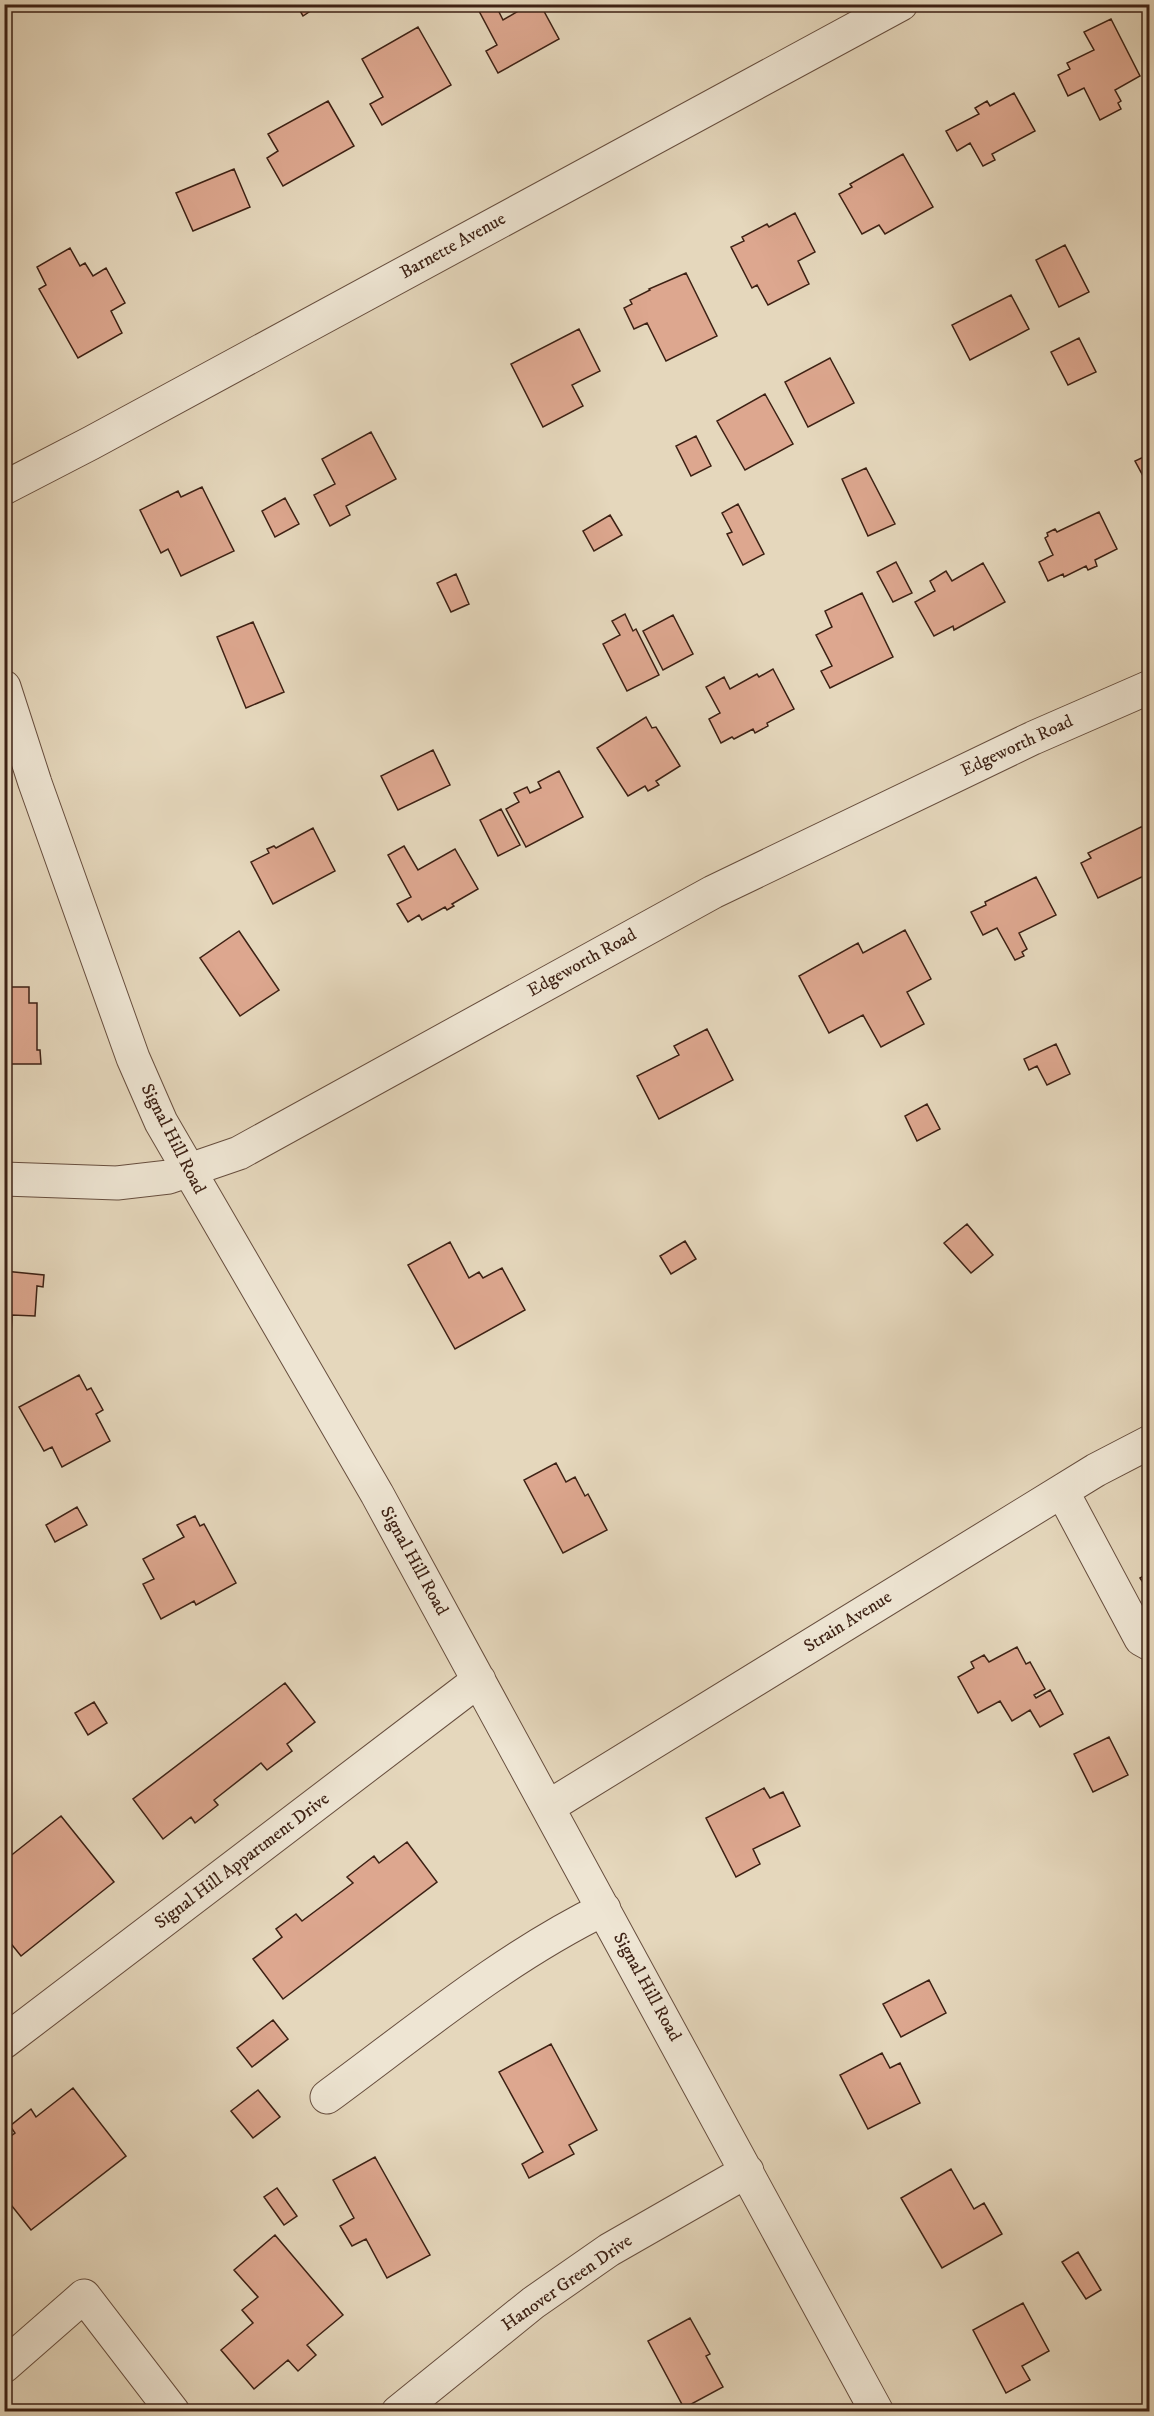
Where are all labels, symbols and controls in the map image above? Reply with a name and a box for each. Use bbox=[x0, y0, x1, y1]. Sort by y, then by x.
street label: Barnette Avenue bbox=[396, 208, 510, 284]
street label: Edgeworth Road bbox=[957, 710, 1077, 782]
street label: Edgeworth Road bbox=[524, 924, 640, 1002]
street label: Signal Hill Road bbox=[136, 1080, 210, 1198]
street label: Signal Hill Road bbox=[375, 1503, 453, 1619]
street label: Strain Avenue bbox=[800, 1586, 896, 1658]
street label: Signal Hill Appartment Drive bbox=[150, 1788, 334, 1934]
street label: Signal Hill Road bbox=[608, 1929, 686, 2045]
street label: Hanover Green Drive bbox=[498, 2230, 636, 2336]

